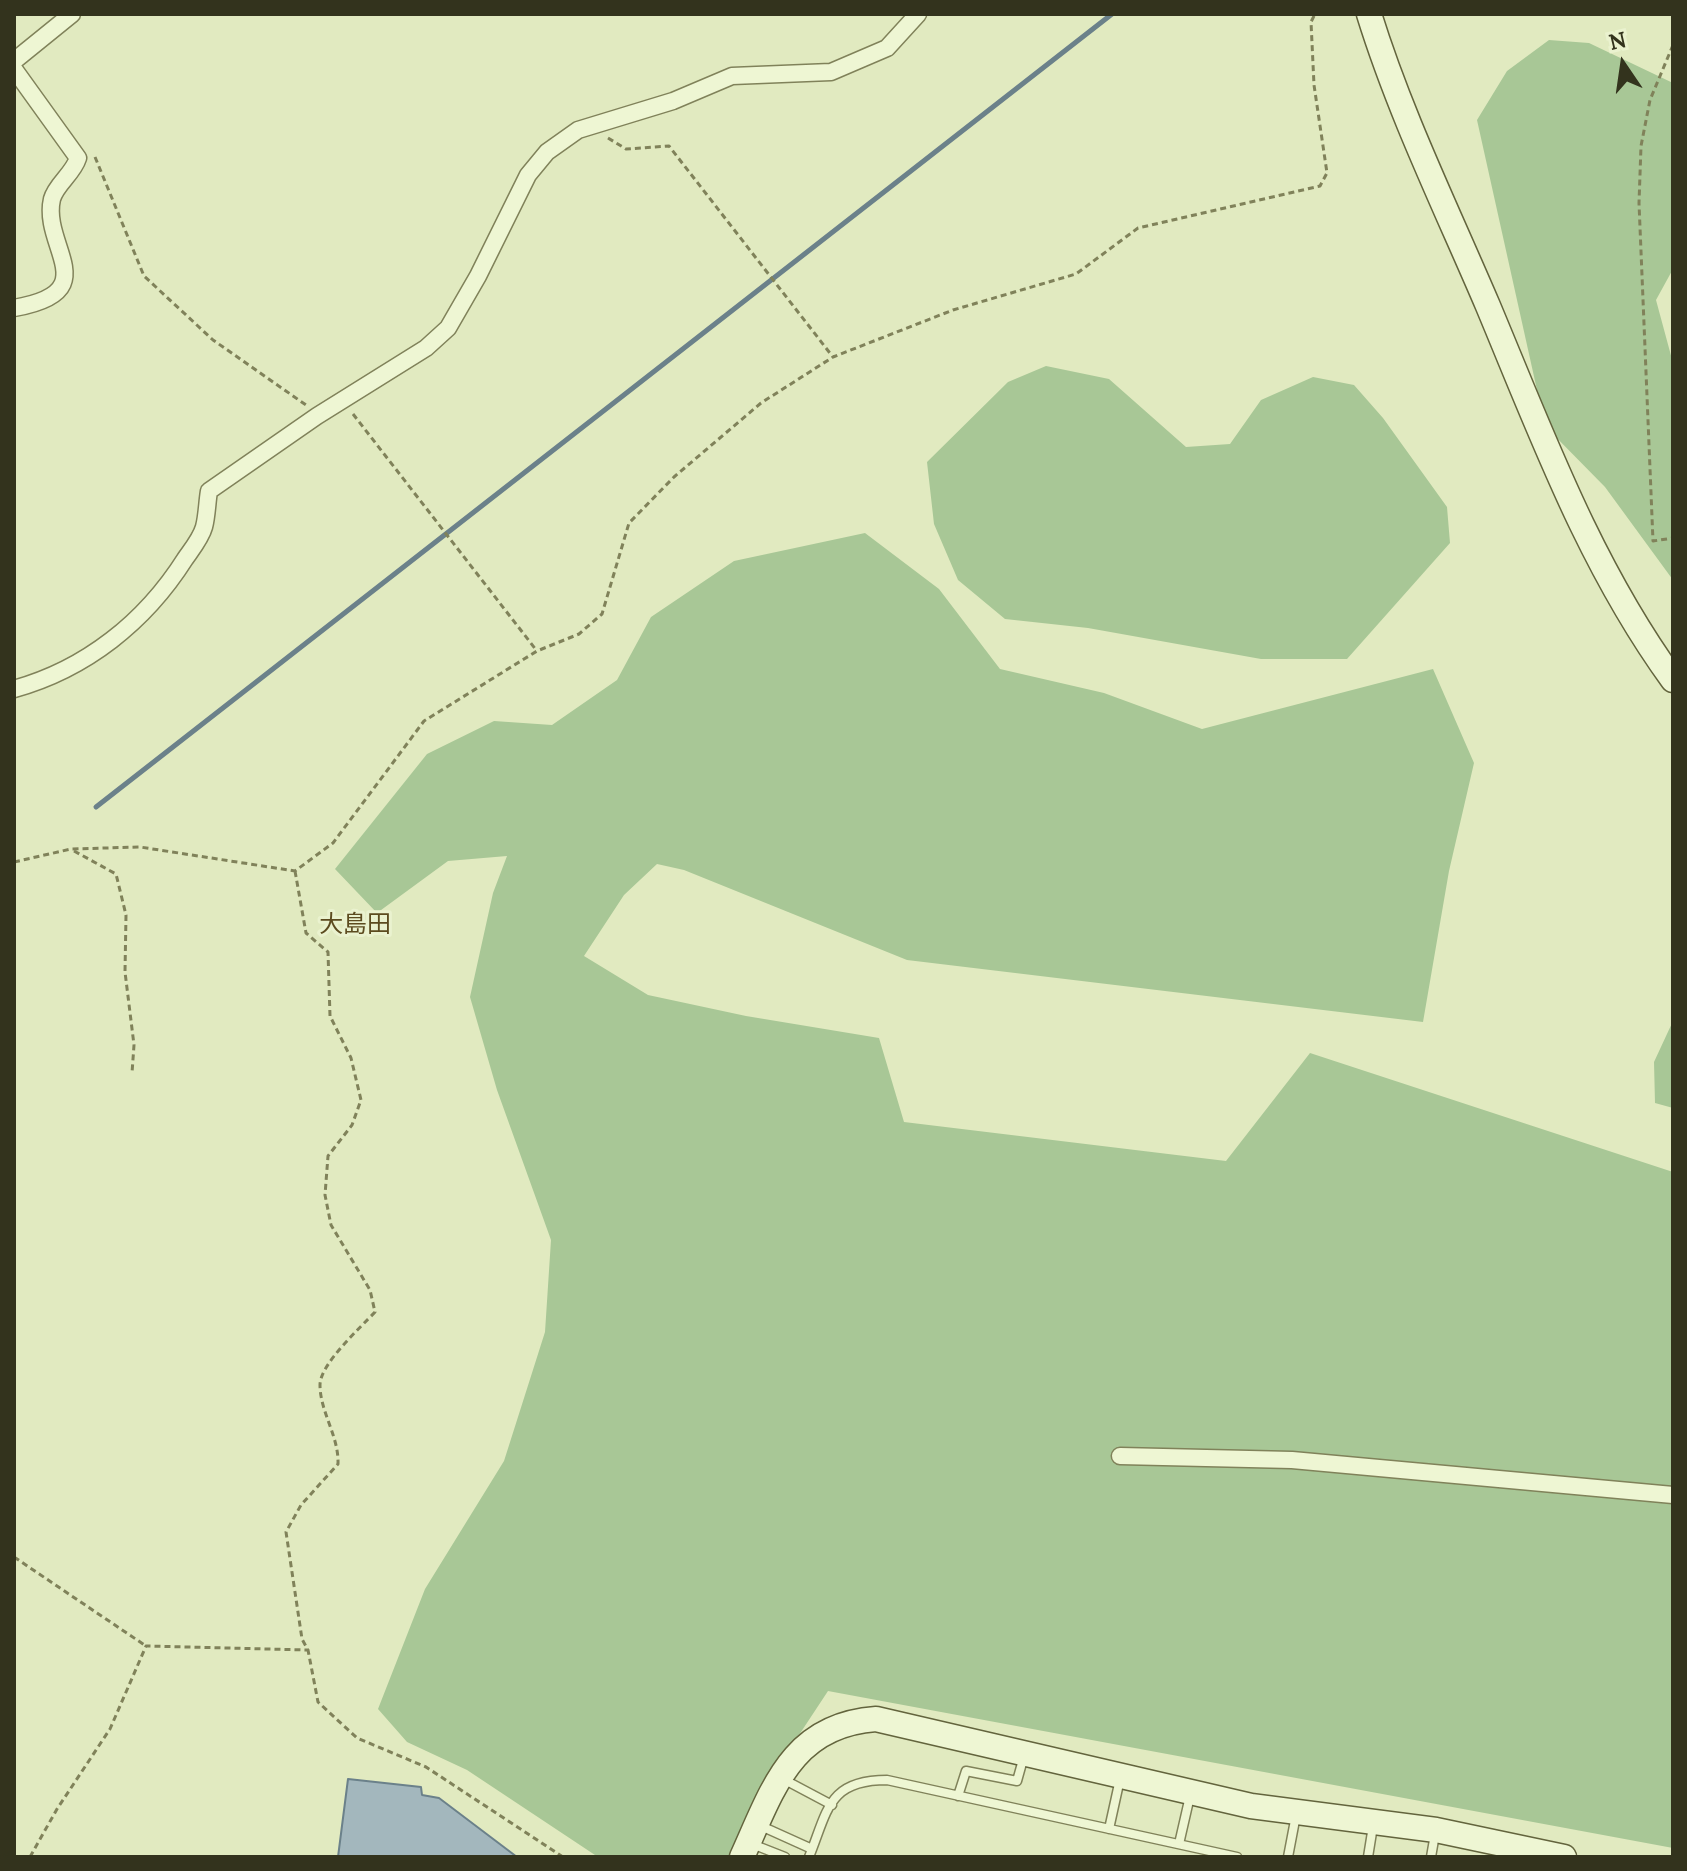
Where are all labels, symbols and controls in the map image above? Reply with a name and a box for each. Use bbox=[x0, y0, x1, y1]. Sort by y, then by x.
north arrow bbox=[1583, 24, 1663, 104]
text: N bbox=[1606, 25, 1629, 56]
district label: 大島田 bbox=[319, 911, 391, 939]

